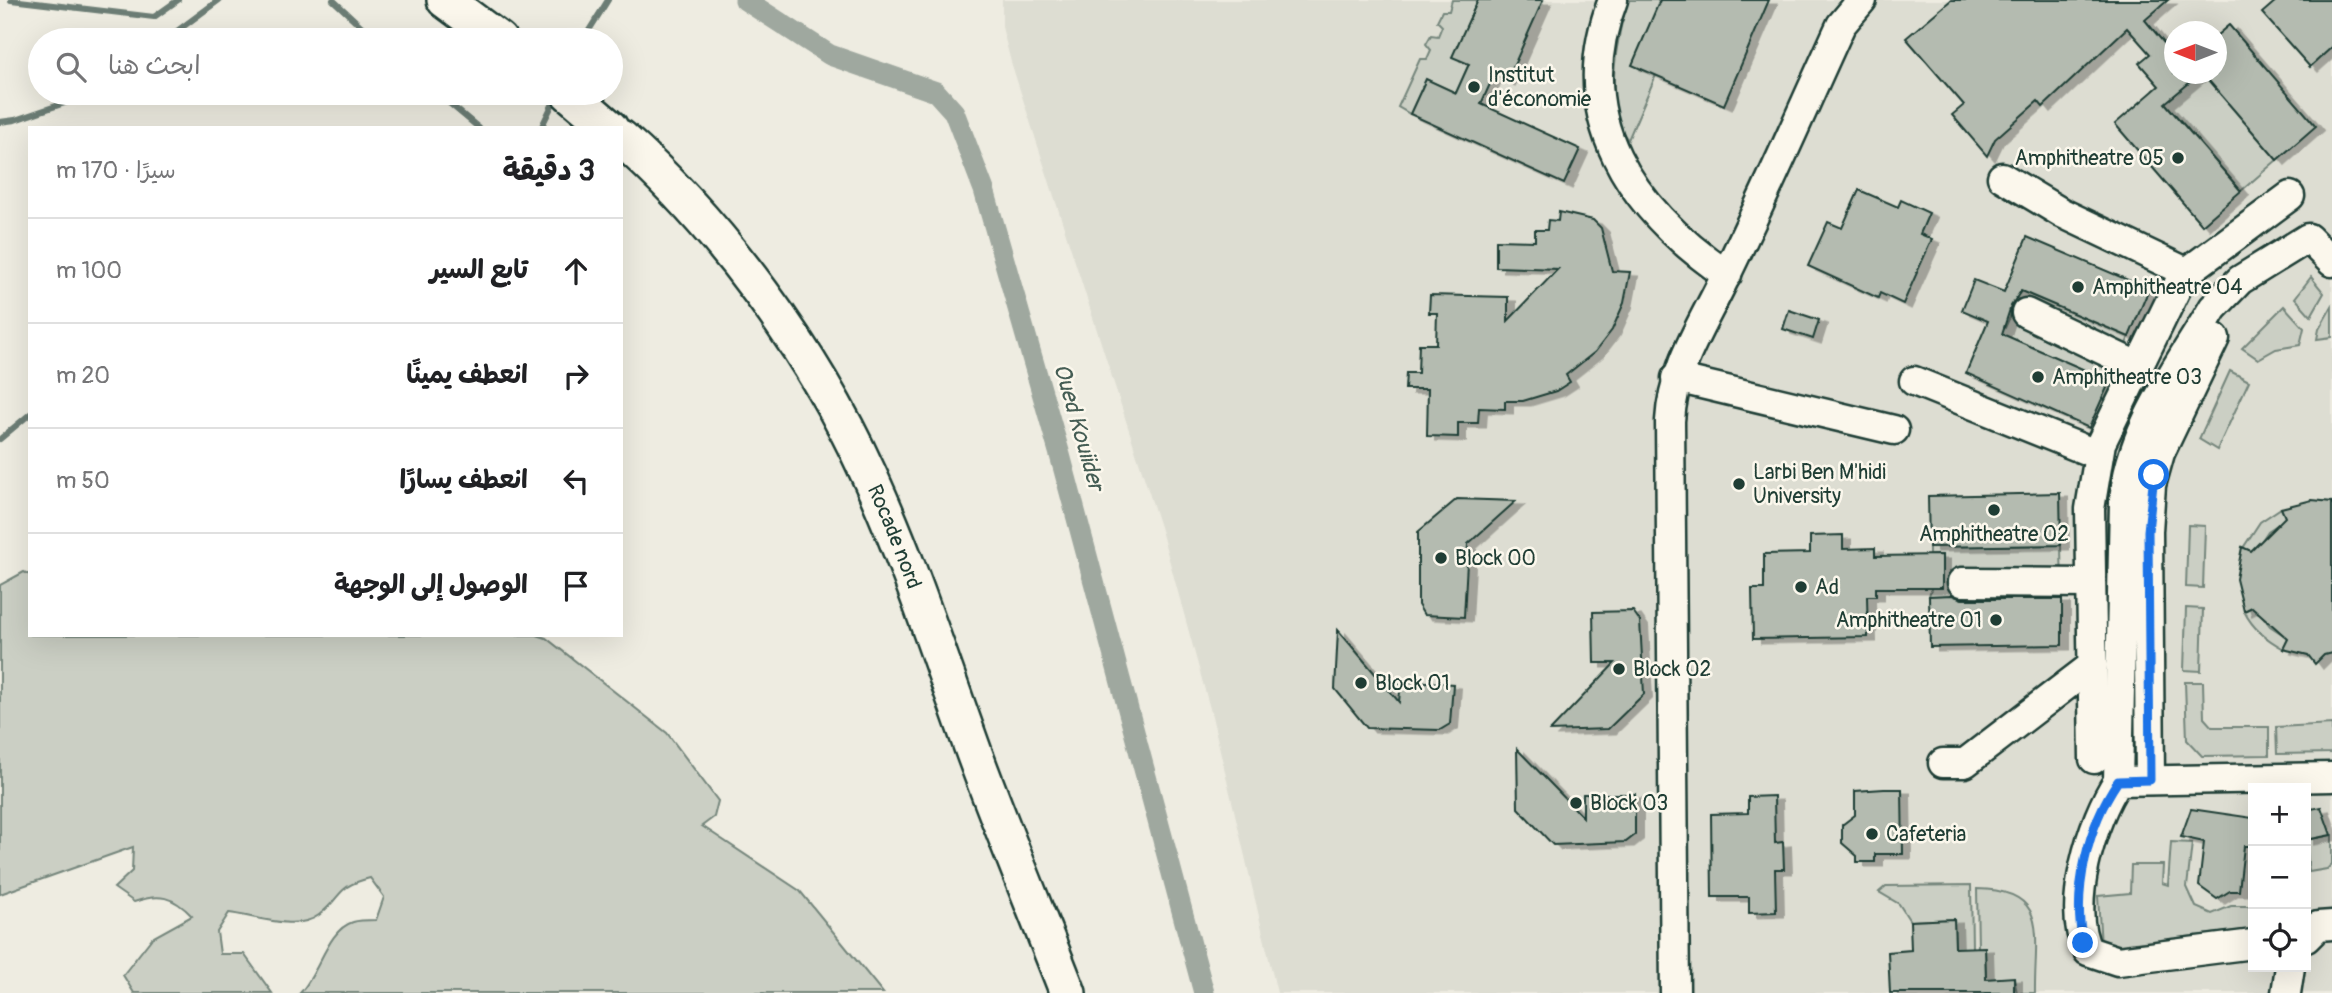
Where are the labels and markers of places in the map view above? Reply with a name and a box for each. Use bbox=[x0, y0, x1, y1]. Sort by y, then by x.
place label: Institut d'économie bbox=[1488, 62, 1592, 113]
marker: Institut d'économie bbox=[1466, 79, 1482, 95]
place label: Amphitheatre 05 bbox=[2014, 145, 2164, 172]
marker: Amphitheatre 05 bbox=[2170, 150, 2186, 166]
place label: Amphitheatre 04 bbox=[2092, 274, 2242, 301]
marker: Amphitheatre 04 bbox=[2070, 279, 2086, 295]
place label: Amphitheatre 03 bbox=[2052, 364, 2202, 391]
marker: Amphitheatre 03 bbox=[2030, 369, 2046, 385]
place label: Larbi Ben M'hidi University bbox=[1753, 459, 1886, 510]
marker: Larbi Ben M'hidi University bbox=[1731, 476, 1747, 492]
marker: Amphitheatre 02 bbox=[1986, 502, 2002, 518]
place label: Amphitheatre 02 bbox=[1919, 521, 2069, 548]
place label: Block 00 bbox=[1455, 545, 1536, 572]
marker: Block 00 bbox=[1433, 550, 1449, 566]
place label: Ad bbox=[1815, 574, 1839, 601]
marker: Ad bbox=[1793, 579, 1809, 595]
place label: Amphitheatre 01 bbox=[1836, 607, 1982, 634]
marker: Amphitheatre 01 bbox=[1988, 612, 2004, 628]
place label: Block 02 bbox=[1633, 656, 1711, 683]
marker: Block 02 bbox=[1611, 661, 1627, 677]
place label: Block 01 bbox=[1375, 670, 1450, 697]
marker: Block 01 bbox=[1353, 675, 1369, 691]
place label: Block 03 bbox=[1590, 790, 1668, 817]
marker: Block 03 bbox=[1568, 795, 1584, 811]
place label: Cafeteria bbox=[1886, 821, 1966, 848]
marker: Cafeteria bbox=[1864, 826, 1880, 842]

